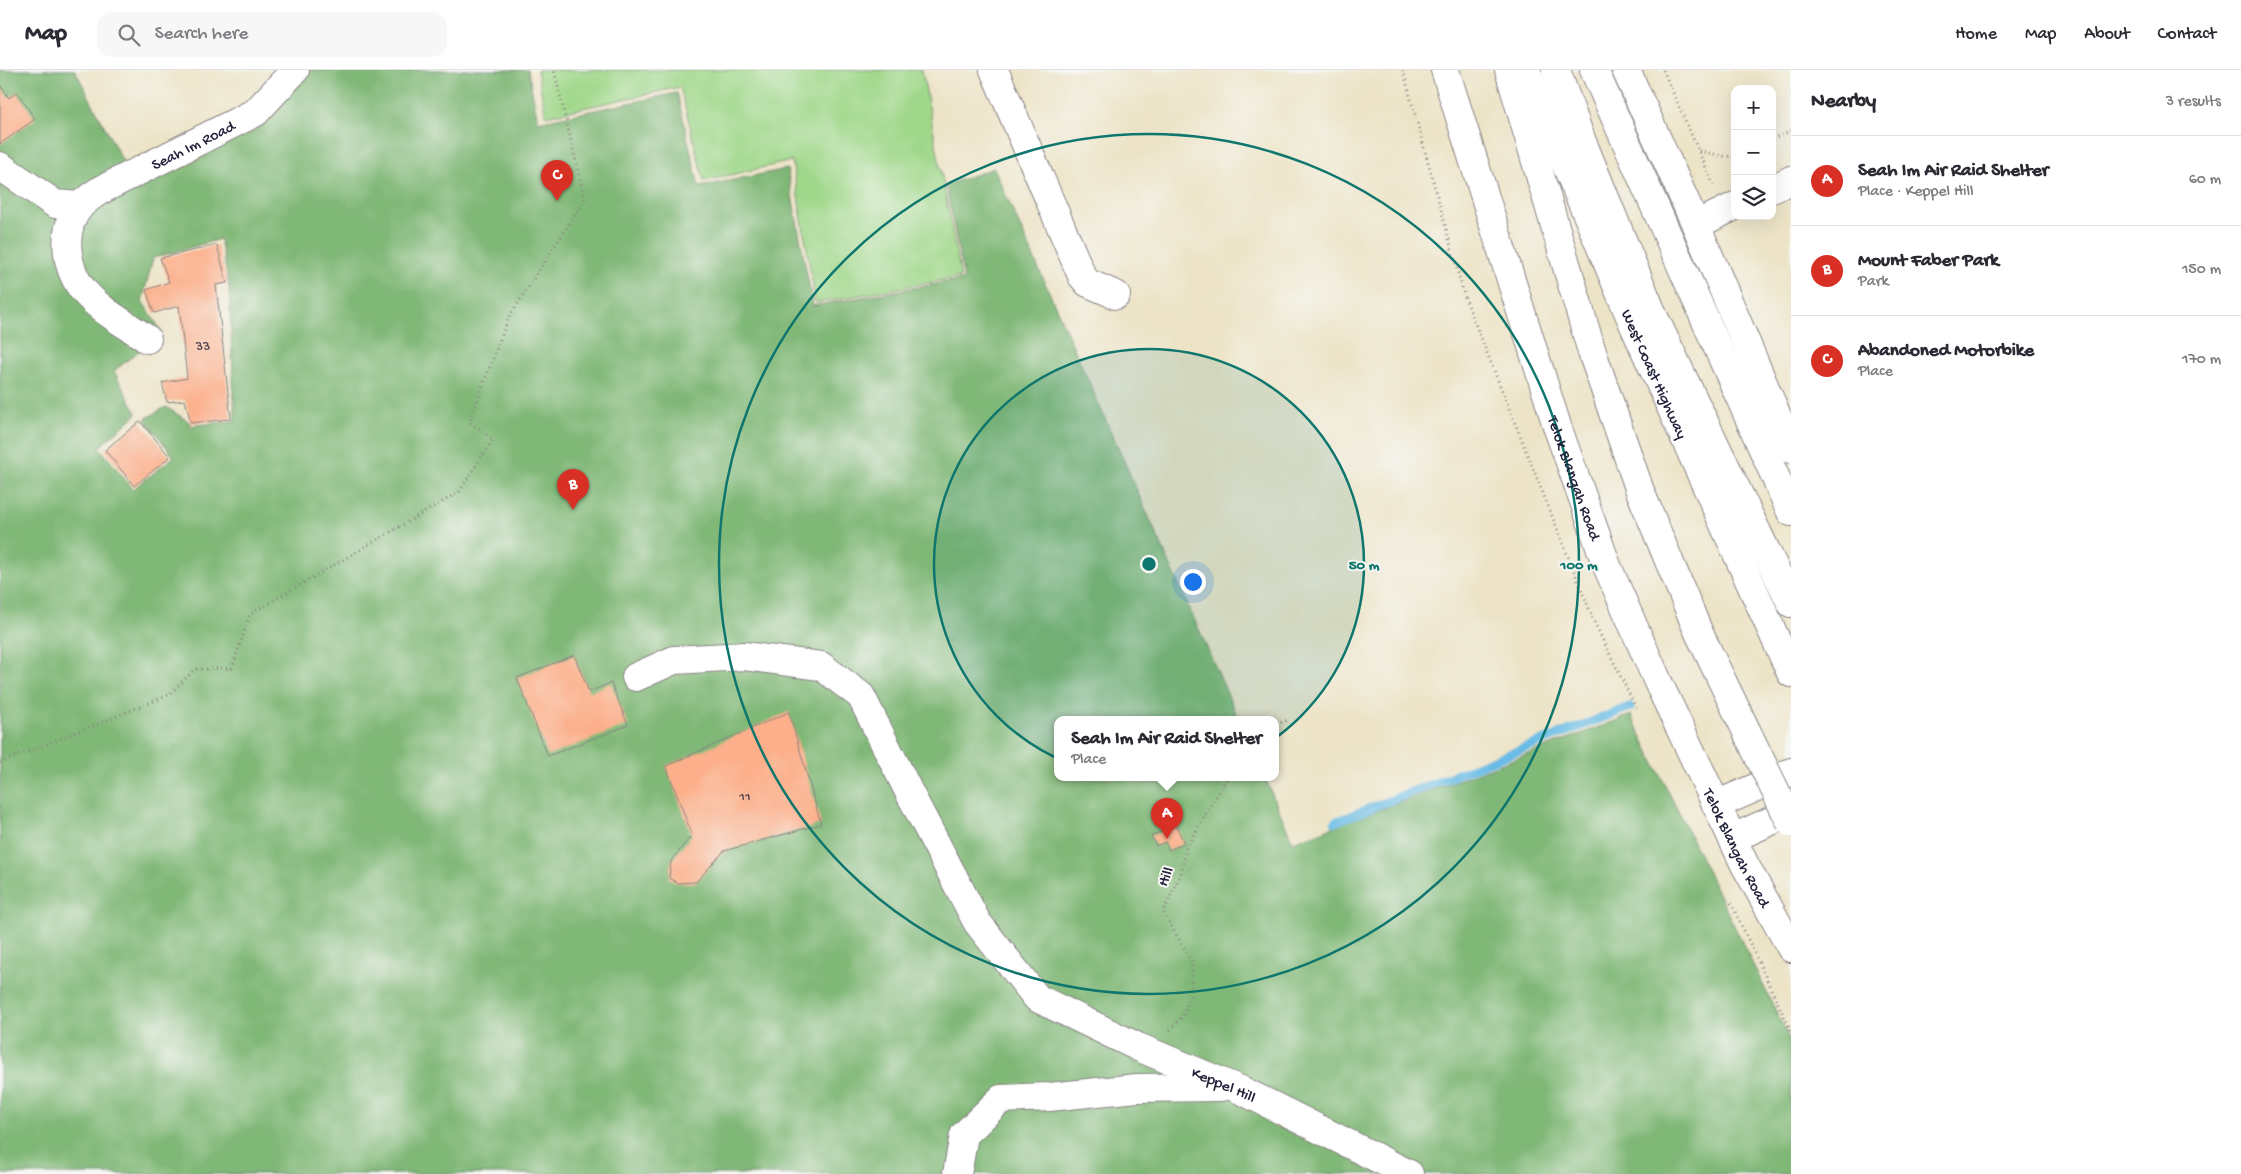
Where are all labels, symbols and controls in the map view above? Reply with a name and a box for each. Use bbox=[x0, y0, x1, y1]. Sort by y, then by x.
search box bbox=[97, 12, 447, 57]
text: Map bbox=[25, 20, 67, 49]
icon: search bbox=[115, 21, 143, 49]
text: Search here bbox=[155, 23, 248, 46]
text: Home bbox=[1955, 24, 1997, 45]
text: Map bbox=[2025, 24, 2056, 45]
text: About bbox=[2084, 24, 2130, 45]
text: Contact bbox=[2158, 24, 2216, 45]
map controls bbox=[1731, 85, 1776, 220]
button: + bbox=[1731, 85, 1776, 130]
text: Nearby bbox=[1811, 90, 1876, 115]
text: 3 results bbox=[2166, 93, 2221, 112]
street label: Seah Im Road bbox=[149, 117, 240, 176]
button: − bbox=[1731, 130, 1776, 175]
pin: C bbox=[541, 160, 573, 201]
text: Seah Im Air Raid Shelter bbox=[1858, 160, 2049, 183]
text: A bbox=[1822, 171, 1832, 190]
text: 60 m bbox=[2189, 171, 2221, 190]
button: layers bbox=[1731, 175, 1776, 220]
text: Place · Keppel Hill bbox=[1858, 183, 1974, 202]
text: Mount Faber Park bbox=[1858, 250, 1999, 273]
text: B bbox=[1823, 261, 1831, 280]
text: 150 m bbox=[2182, 261, 2221, 280]
text: Park bbox=[1858, 273, 1889, 292]
street label: West Coast Highway bbox=[1615, 307, 1690, 443]
house number: 33 bbox=[195, 339, 210, 356]
text: Abandoned Motorbike bbox=[1858, 340, 2034, 363]
text: C bbox=[1823, 351, 1831, 370]
text: 170 m bbox=[2182, 351, 2221, 370]
text: Place bbox=[1858, 363, 1893, 382]
street label: Telok Blangah Road bbox=[1541, 413, 1604, 545]
pin: B bbox=[557, 469, 589, 510]
centre of rings bbox=[1140, 555, 1158, 573]
text: 50 m bbox=[1349, 557, 1380, 575]
text: 100 m bbox=[1559, 557, 1598, 575]
your location bbox=[1180, 569, 1206, 595]
popup bbox=[1054, 716, 1279, 781]
text: Seah Im Air Raid Shelter bbox=[1071, 728, 1262, 751]
text: Place bbox=[1071, 751, 1106, 770]
street label: Telok Blangah Road bbox=[1697, 785, 1773, 913]
house number: 11 bbox=[738, 789, 751, 806]
pin: A bbox=[1151, 798, 1183, 839]
street label: Hill bbox=[1155, 865, 1180, 890]
street label: Keppel Hill bbox=[1188, 1064, 1258, 1109]

